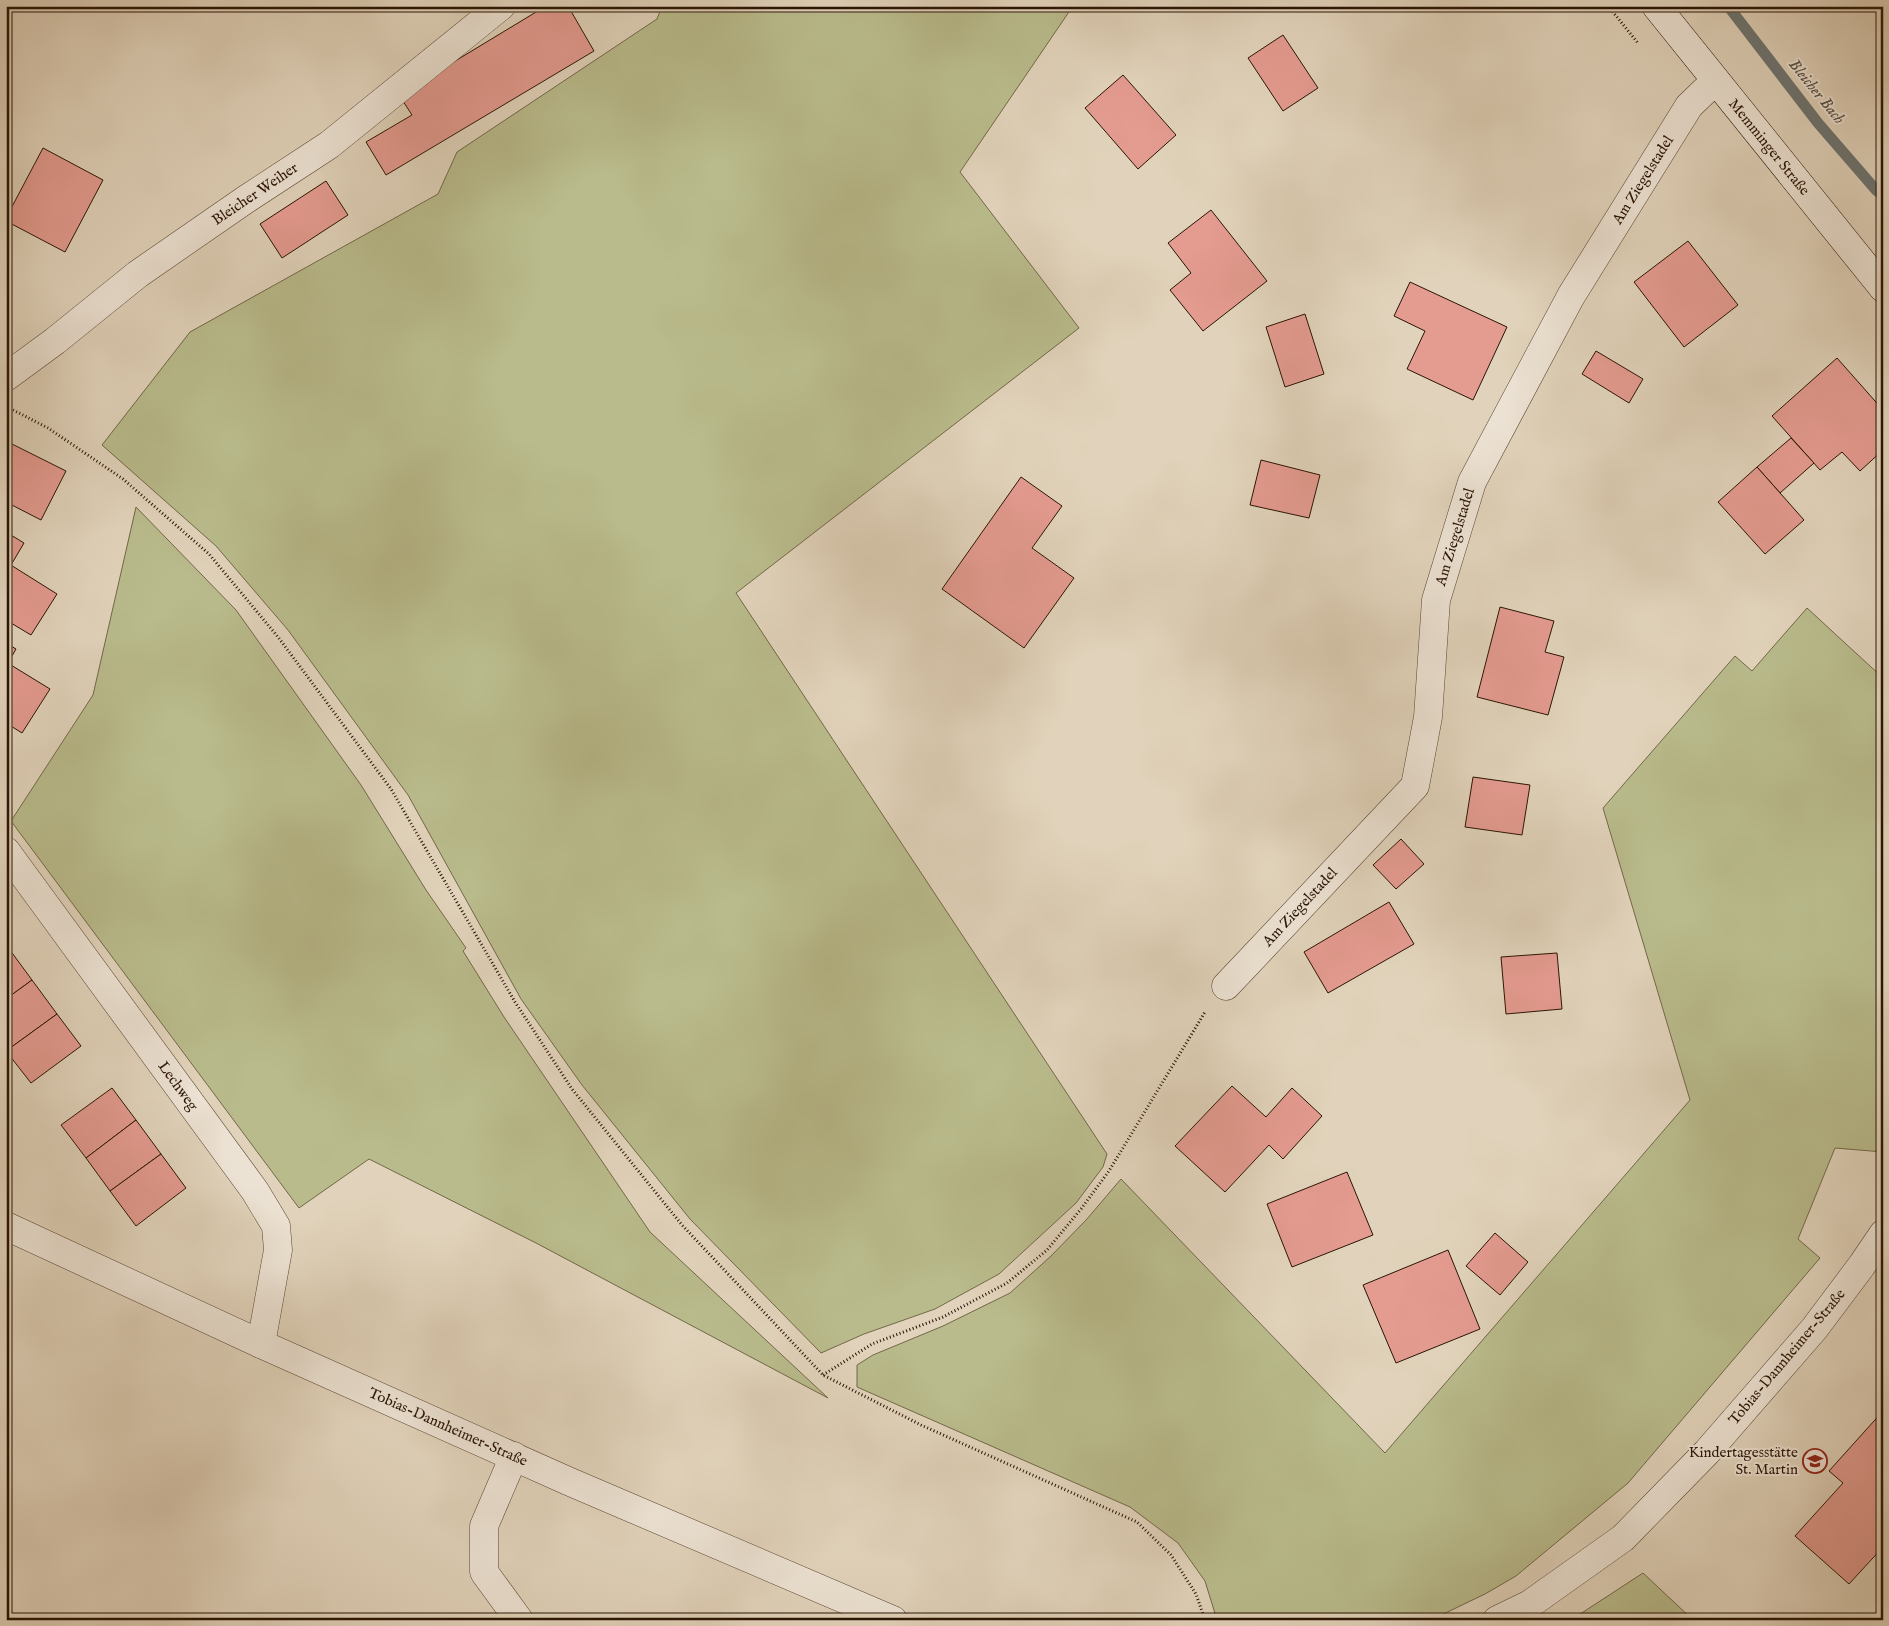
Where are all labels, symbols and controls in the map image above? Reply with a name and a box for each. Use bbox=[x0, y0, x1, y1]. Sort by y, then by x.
water label: Bleicher Bach bbox=[1784, 55, 1848, 129]
street label: Memminger Straße bbox=[1724, 95, 1814, 199]
street label: Am Ziegelstadel bbox=[1608, 131, 1678, 229]
street label: Bleicher Weiher bbox=[208, 158, 302, 230]
street label: Am Ziegelstadel bbox=[1431, 485, 1479, 589]
street label: Am Ziegelstadel bbox=[1258, 863, 1342, 951]
street label: Lechweg bbox=[154, 1057, 203, 1115]
street label: Tobias-Dannheimer-Straße bbox=[1724, 1285, 1850, 1429]
street label: Tobias-Dannheimer-Straße bbox=[366, 1383, 531, 1471]
place label: Kindertagesstätte St. Martin bbox=[1689, 1443, 1798, 1479]
school or university icon: Kindertagesstätte St. Martin bbox=[1802, 1448, 1828, 1474]

